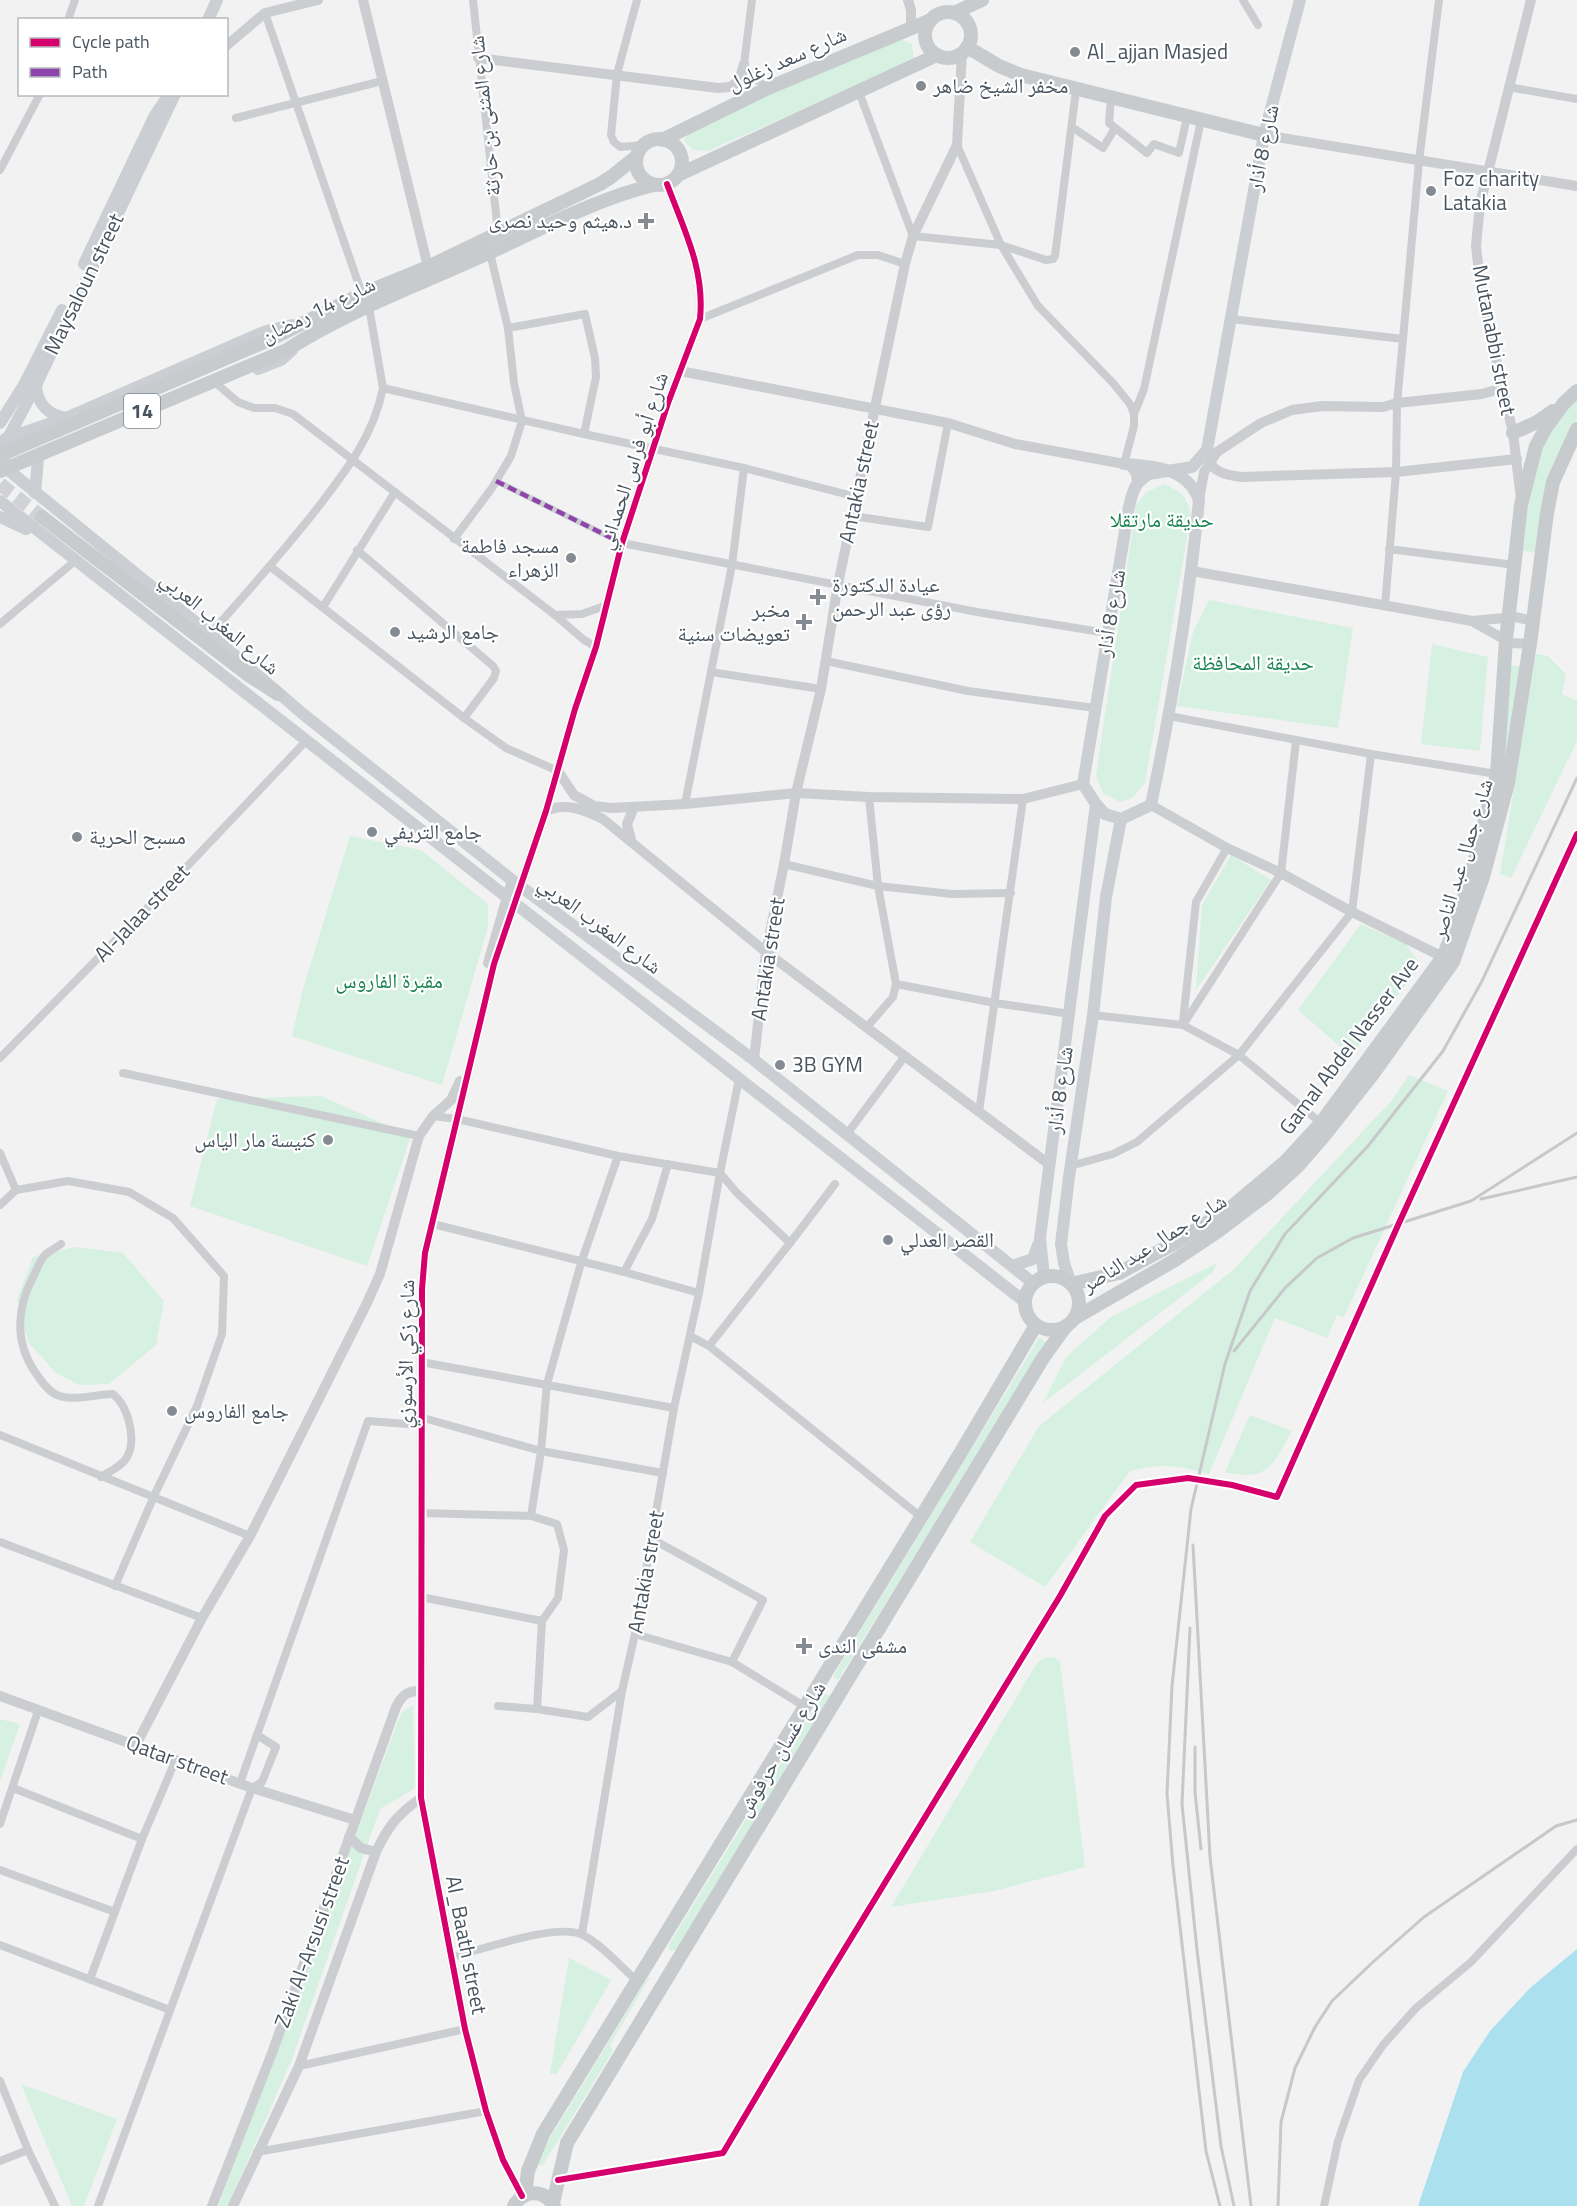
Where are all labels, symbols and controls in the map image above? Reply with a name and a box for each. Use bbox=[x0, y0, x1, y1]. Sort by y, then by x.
street label: شارع سعد زغلول bbox=[722, 17, 851, 99]
legend bbox=[18, 18, 228, 96]
text: Cycle path bbox=[72, 28, 150, 55]
street label: شارع المثنى بن حارثة bbox=[460, 34, 508, 198]
place label: Al_ajjan Masjed bbox=[1087, 35, 1228, 67]
marker: Al_ajjan Masjed bbox=[1068, 45, 1082, 59]
text: Path bbox=[72, 58, 108, 85]
place label: مخفر الشيخ ضاهر bbox=[932, 69, 1068, 101]
marker: مخفر الشيخ ضاهر bbox=[914, 79, 928, 93]
street label: شارع 8 أذار bbox=[1237, 102, 1287, 195]
place label: Foz charity Latakia bbox=[1443, 162, 1539, 218]
marker: Foz charity Latakia bbox=[1424, 184, 1438, 198]
place label: د.هيثم وحيد نصرى bbox=[488, 204, 632, 236]
street label: Maysaloun street bbox=[35, 207, 132, 360]
marker: د.هيثم وحيد نصرى bbox=[637, 212, 655, 230]
street label: Mutanabbi street bbox=[1465, 262, 1525, 418]
street label: شارع 14 رمضان bbox=[255, 267, 380, 351]
street label: شارع أبو فراس الحمداني bbox=[588, 368, 677, 554]
road number: 14 bbox=[124, 394, 160, 428]
street label: Antakia street bbox=[829, 417, 887, 546]
park label: حديقة مارتقلا bbox=[1110, 503, 1214, 535]
place label: مسجد فاطمة الزهراء bbox=[461, 529, 559, 585]
marker: مسجد فاطمة الزهراء bbox=[564, 551, 578, 565]
street label: شارع المغرب العربي bbox=[153, 563, 287, 683]
street label: شارع 8 أذار bbox=[1086, 567, 1133, 660]
place label: عيادة الدكتورة رؤى عبد الرحمن bbox=[832, 568, 951, 624]
marker: عيادة الدكتورة رؤى عبد الرحمن bbox=[809, 588, 827, 606]
place label: مخبر تعويضات سنية bbox=[678, 593, 790, 649]
marker: مخبر تعويضات سنية bbox=[795, 613, 813, 631]
place label: جامع الرشيد bbox=[407, 615, 499, 647]
marker: جامع الرشيد bbox=[388, 625, 402, 639]
park label: حديقة المحافظة bbox=[1192, 646, 1314, 678]
street label: شارع جمال عبد الناصر bbox=[1421, 775, 1501, 944]
place label: جامع التريفي bbox=[384, 815, 482, 848]
place label: مسبح الحرية bbox=[89, 820, 186, 852]
marker: جامع التريفي bbox=[365, 825, 379, 839]
marker: مسبح الحرية bbox=[70, 830, 84, 844]
street label: Al-Jalaa street bbox=[86, 856, 197, 969]
street label: شارع المغرب العربي bbox=[531, 867, 669, 982]
street label: Antakia street bbox=[741, 894, 793, 1023]
street label: Gamal Abdel Nasser Ave bbox=[1271, 950, 1426, 1141]
park label: مقبرة الفاروس bbox=[335, 964, 443, 996]
street label: شارع 8 أذار bbox=[1037, 1044, 1081, 1137]
place label: 3B GYM bbox=[792, 1048, 863, 1080]
marker: 3B GYM bbox=[773, 1058, 787, 1072]
place label: كنيسة مار الياس bbox=[194, 1123, 316, 1155]
marker: كنيسة مار الياس bbox=[321, 1133, 335, 1147]
street label: شارع جمال عبد الناصر bbox=[1074, 1185, 1232, 1300]
place label: القصر العدلي bbox=[900, 1223, 994, 1256]
marker: القصر العدلي bbox=[881, 1233, 895, 1247]
street label: شارع زكي الأرسوزي bbox=[388, 1279, 424, 1429]
place label: جامع الفاروس bbox=[184, 1394, 289, 1426]
marker: جامع الفاروس bbox=[165, 1404, 179, 1418]
street label: Antakia street bbox=[618, 1507, 672, 1636]
place label: مشفى الندى bbox=[818, 1629, 907, 1661]
marker: مشفى الندى bbox=[795, 1637, 813, 1655]
street label: شارع غسان حرفوش bbox=[727, 1675, 833, 1822]
street label: Qatar street bbox=[122, 1726, 234, 1793]
street label: Zaki Al-Arsusi street bbox=[265, 1851, 357, 2032]
street label: Al_Baath street bbox=[438, 1873, 496, 2017]

